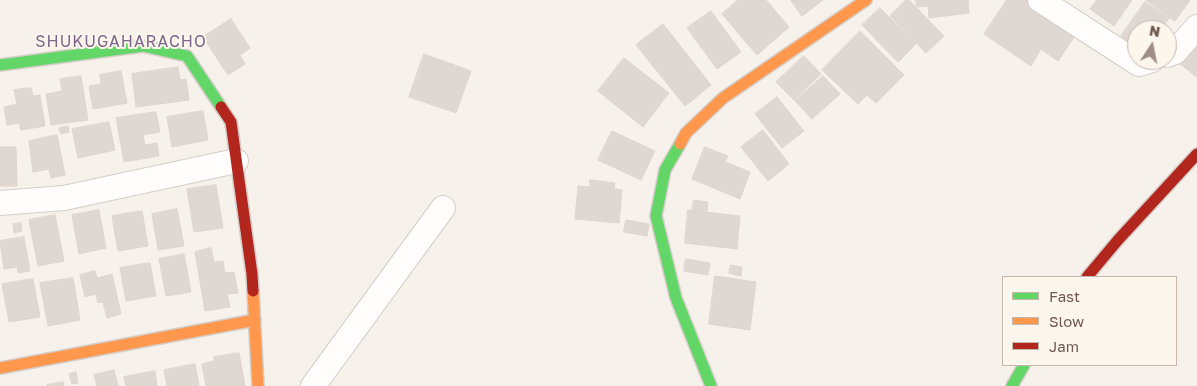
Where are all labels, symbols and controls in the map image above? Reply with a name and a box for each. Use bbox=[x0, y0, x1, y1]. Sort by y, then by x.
north arrow bbox=[1127, 20, 1177, 70]
text: N bbox=[1148, 21, 1162, 40]
district label: SHUKUGAHARACHO bbox=[33, 32, 209, 52]
legend bbox=[1002, 276, 1177, 366]
text: Fast bbox=[1049, 287, 1080, 305]
text: Slow bbox=[1049, 312, 1084, 330]
text: Jam bbox=[1049, 337, 1079, 355]

